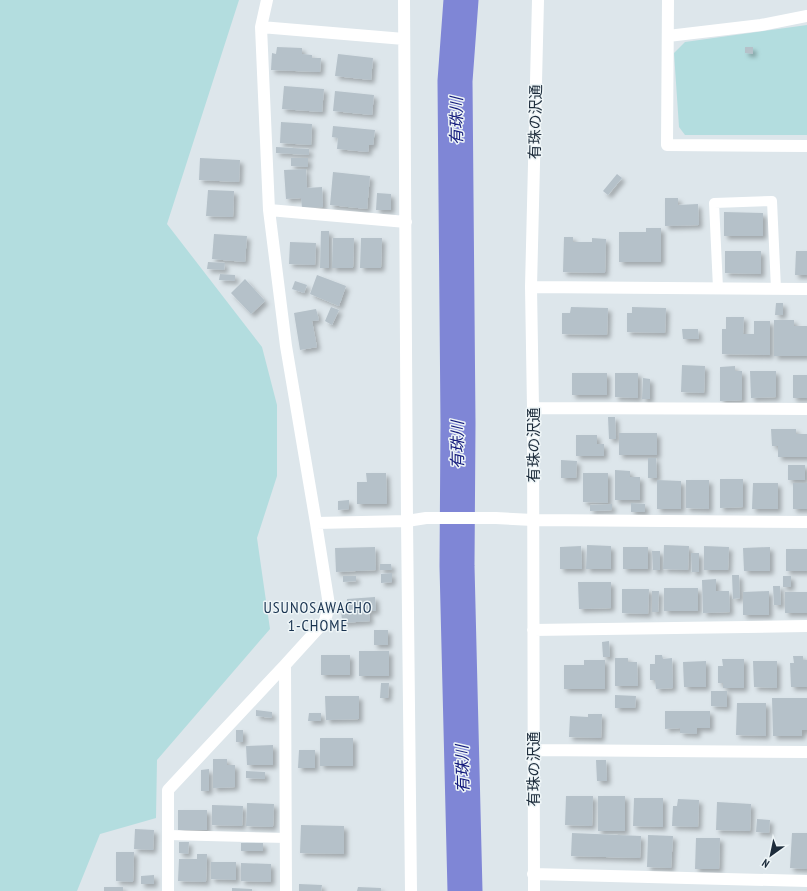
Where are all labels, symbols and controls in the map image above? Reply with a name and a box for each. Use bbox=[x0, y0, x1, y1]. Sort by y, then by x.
street label: 有珠の沢通 bbox=[525, 84, 545, 160]
water label: 有珠川 bbox=[446, 95, 466, 145]
street label: 有珠の沢通 bbox=[524, 407, 543, 483]
water label: 有珠川 bbox=[447, 419, 467, 469]
district label: USUNOSAWACHO 1-CHOME bbox=[263, 597, 373, 635]
street label: 有珠の沢通 bbox=[524, 731, 543, 807]
water label: 有珠川 bbox=[452, 743, 472, 793]
north arrow bbox=[751, 835, 791, 875]
text: N bbox=[759, 856, 772, 871]

